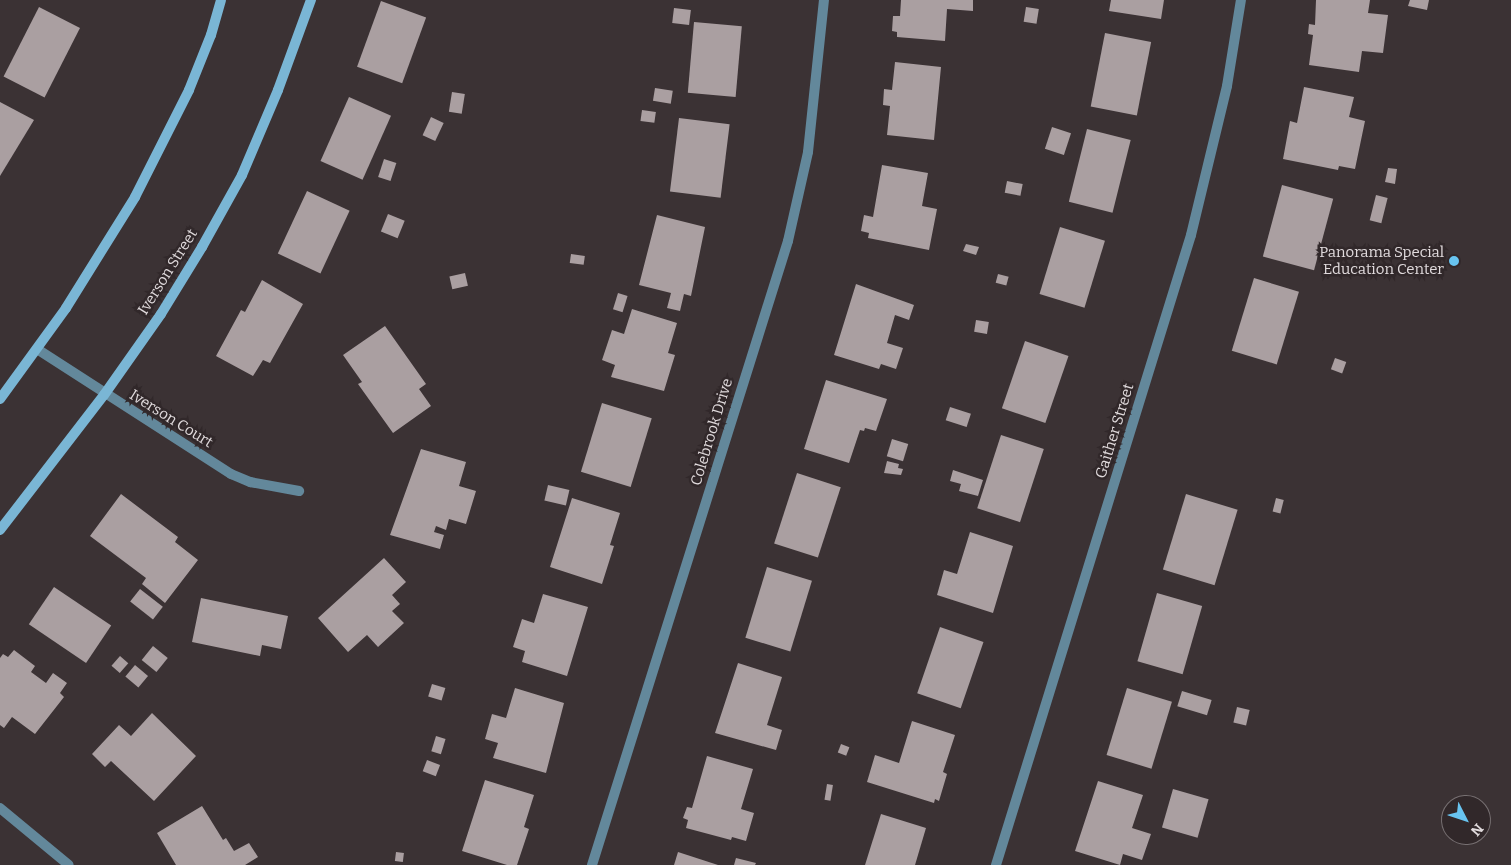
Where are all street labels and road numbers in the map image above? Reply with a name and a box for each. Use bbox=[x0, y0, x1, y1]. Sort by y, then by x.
street label: Iverson Street bbox=[134, 226, 202, 318]
street label: Colebrook Drive bbox=[687, 376, 737, 488]
street label: Gaither Street bbox=[1092, 381, 1138, 481]
street label: Iverson Court bbox=[126, 386, 216, 452]

